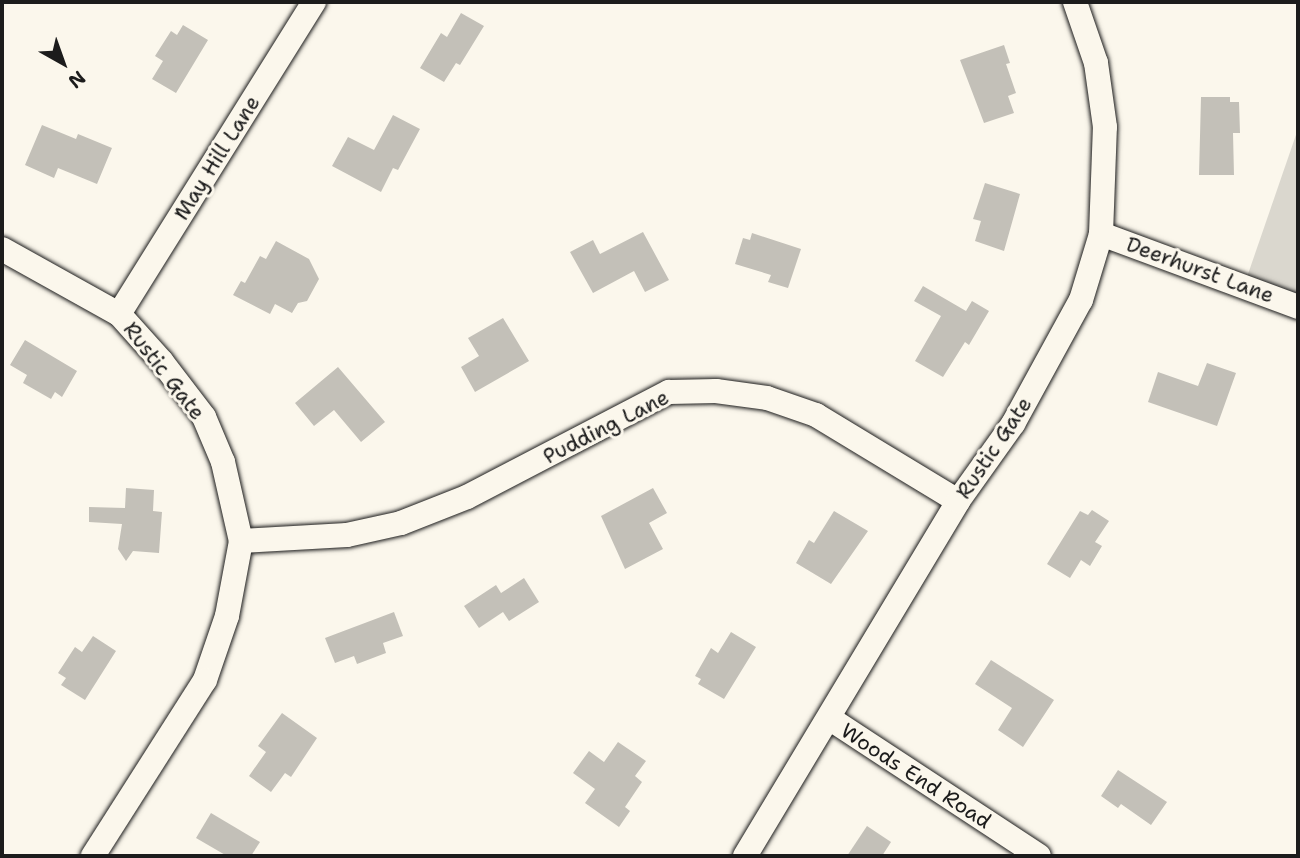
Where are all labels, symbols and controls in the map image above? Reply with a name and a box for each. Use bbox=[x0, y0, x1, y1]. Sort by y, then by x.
north arrow bbox=[28, 28, 98, 98]
text: N bbox=[63, 65, 91, 94]
street label: May Hill Lane bbox=[169, 91, 265, 225]
street label: Deerhurst Lane bbox=[1123, 232, 1277, 308]
street label: Rustic Gate bbox=[118, 317, 210, 425]
street label: Pudding Lane bbox=[539, 385, 673, 469]
street label: Rustic Gate bbox=[951, 392, 1037, 504]
street label: Woods End Road bbox=[836, 718, 996, 834]

